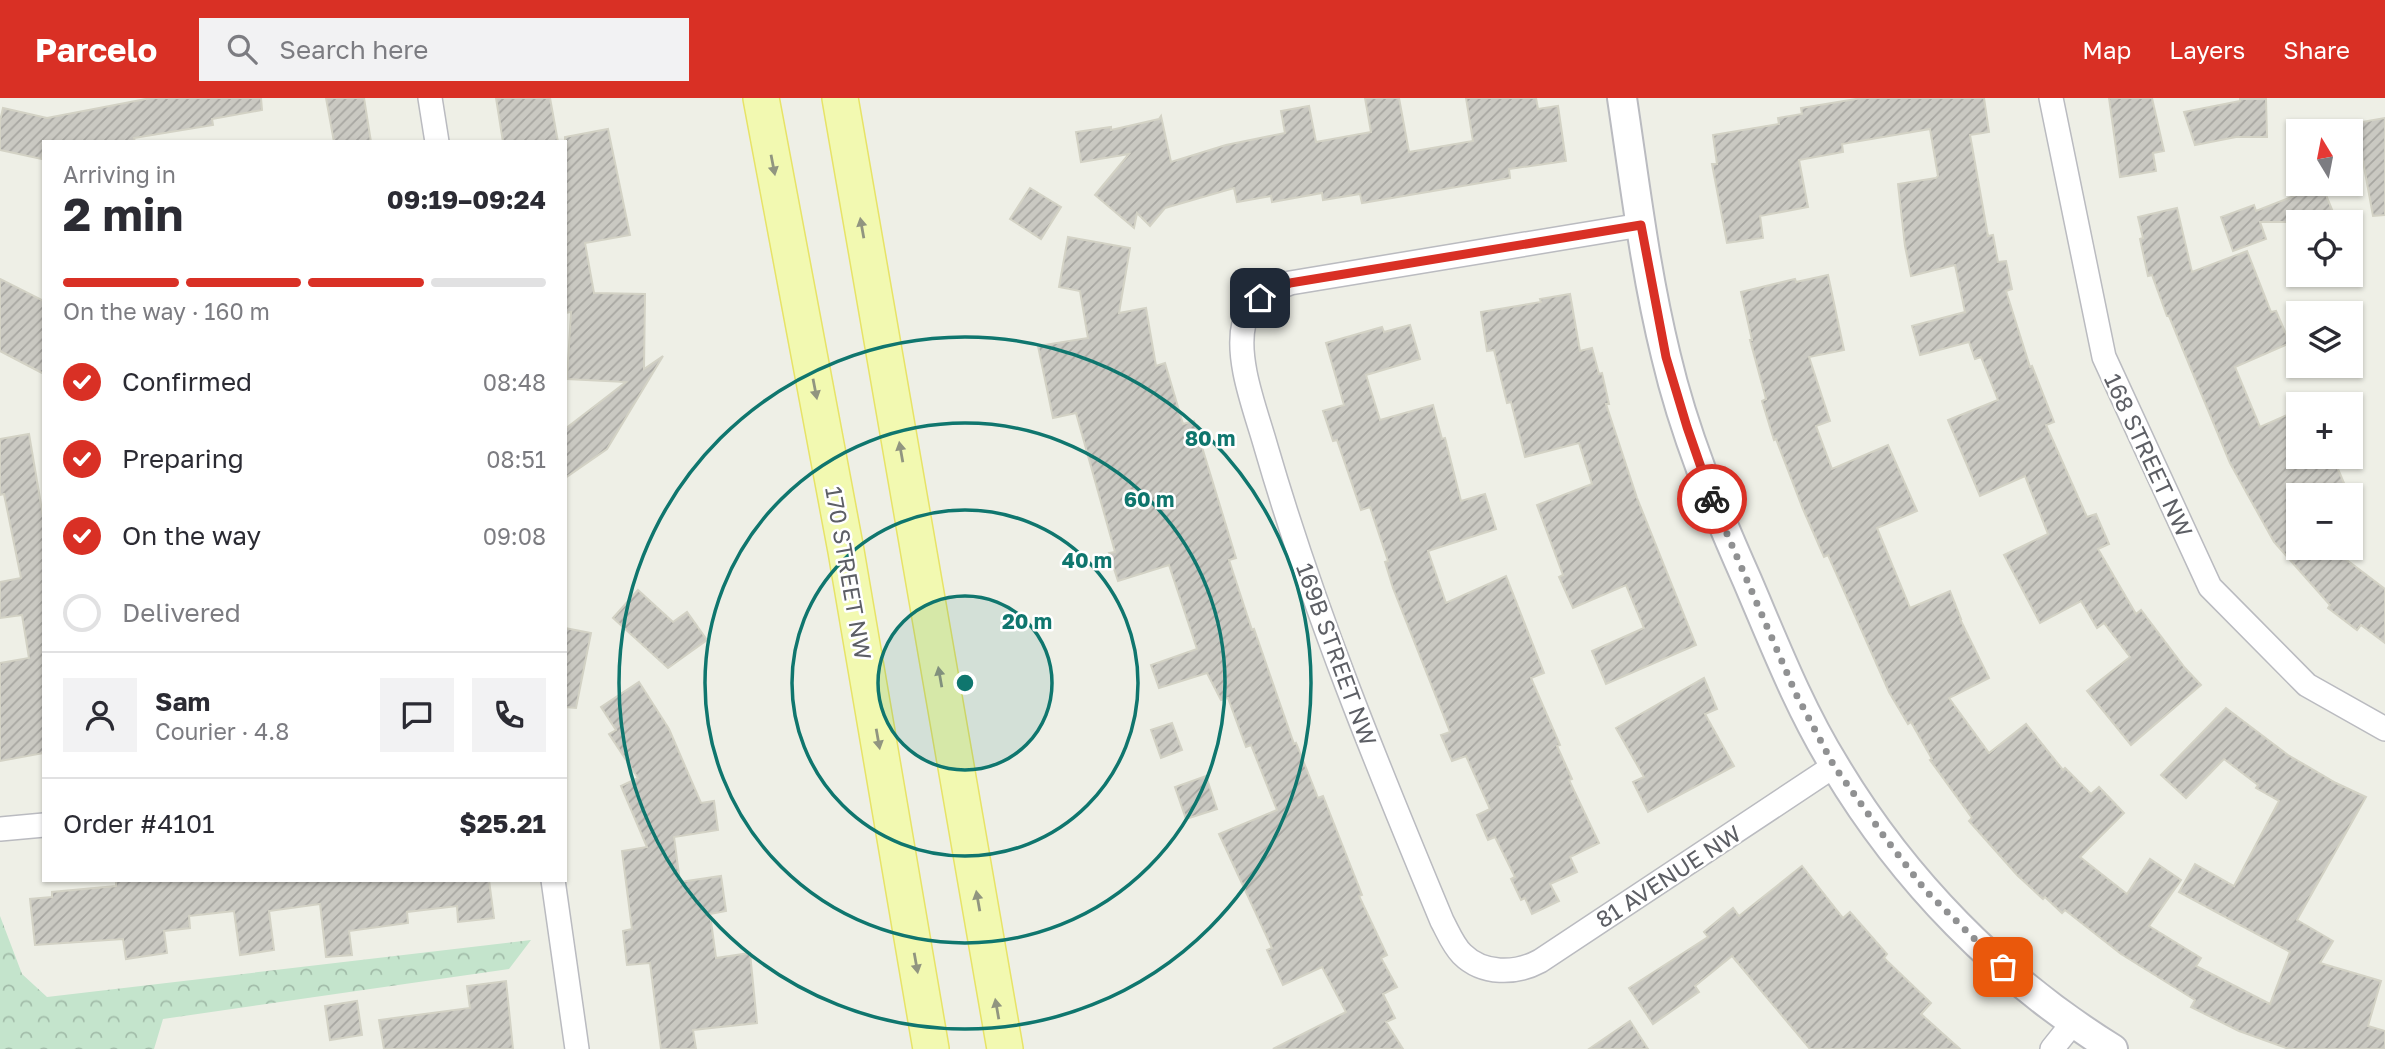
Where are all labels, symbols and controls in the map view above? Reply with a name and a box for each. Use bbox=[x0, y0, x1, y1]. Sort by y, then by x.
search box bbox=[199, 18, 689, 81]
text: Parcelo bbox=[35, 30, 157, 69]
icon: search bbox=[223, 30, 261, 68]
text: Search here bbox=[279, 34, 428, 65]
text: Map bbox=[2082, 35, 2131, 64]
text: Layers bbox=[2169, 35, 2245, 64]
text: Share bbox=[2283, 35, 2350, 64]
north arrow bbox=[2286, 119, 2362, 196]
map controls bbox=[2286, 119, 2363, 560]
one-way arrow bbox=[768, 154, 779, 176]
text: Arriving in bbox=[63, 160, 176, 188]
text: 09:19–09:24 bbox=[387, 184, 546, 215]
text: 2 min bbox=[63, 186, 183, 241]
button: locate bbox=[2286, 210, 2363, 287]
one-way arrow bbox=[856, 217, 867, 239]
pin bbox=[1230, 268, 1290, 328]
icon: home bbox=[1241, 279, 1279, 317]
text: On the way · 160 m bbox=[63, 297, 270, 325]
button: layers bbox=[2286, 301, 2363, 378]
icon: check bbox=[63, 363, 101, 401]
text: Confirmed bbox=[122, 366, 252, 397]
text: 08:48 bbox=[483, 368, 546, 396]
street label: 168 STREET NW bbox=[2099, 369, 2199, 541]
one-way arrow bbox=[810, 378, 821, 400]
button: + bbox=[2286, 392, 2363, 469]
text: 80 m bbox=[1185, 425, 1235, 451]
icon: check bbox=[63, 440, 101, 478]
one-way arrow bbox=[895, 441, 906, 463]
text: Preparing bbox=[122, 443, 244, 474]
text: 08:51 bbox=[486, 445, 546, 473]
courier bbox=[1677, 464, 1747, 534]
icon: bike bbox=[1693, 480, 1731, 518]
button: − bbox=[2286, 483, 2363, 560]
street label: 170 STREET NW bbox=[820, 484, 878, 662]
text: 60 m bbox=[1124, 486, 1174, 512]
icon: check bbox=[63, 517, 101, 555]
text: On the way bbox=[122, 520, 261, 551]
text: 09:08 bbox=[483, 522, 546, 550]
text: 40 m bbox=[1062, 547, 1112, 573]
street label: 169B STREET NW bbox=[1291, 559, 1383, 749]
text: Delivered bbox=[122, 597, 241, 628]
text: 20 m bbox=[1002, 608, 1052, 634]
one-way arrow bbox=[934, 665, 945, 687]
centre of rings bbox=[953, 671, 977, 695]
button: person bbox=[63, 678, 137, 752]
button: chat bbox=[380, 678, 454, 752]
button: phone bbox=[472, 678, 546, 752]
text: Sam bbox=[155, 686, 210, 717]
text: Courier · 4.8 bbox=[155, 717, 289, 745]
one-way arrow bbox=[873, 728, 884, 750]
text: Order #4101 bbox=[63, 808, 215, 839]
text: $25.21 bbox=[459, 808, 546, 839]
street label: 81 AVENUE NW bbox=[1590, 819, 1746, 933]
one-way arrow bbox=[972, 890, 983, 912]
pin bbox=[1973, 937, 2033, 997]
icon: bag bbox=[1984, 948, 2022, 986]
one-way arrow bbox=[911, 952, 922, 974]
one-way arrow bbox=[991, 997, 1002, 1019]

